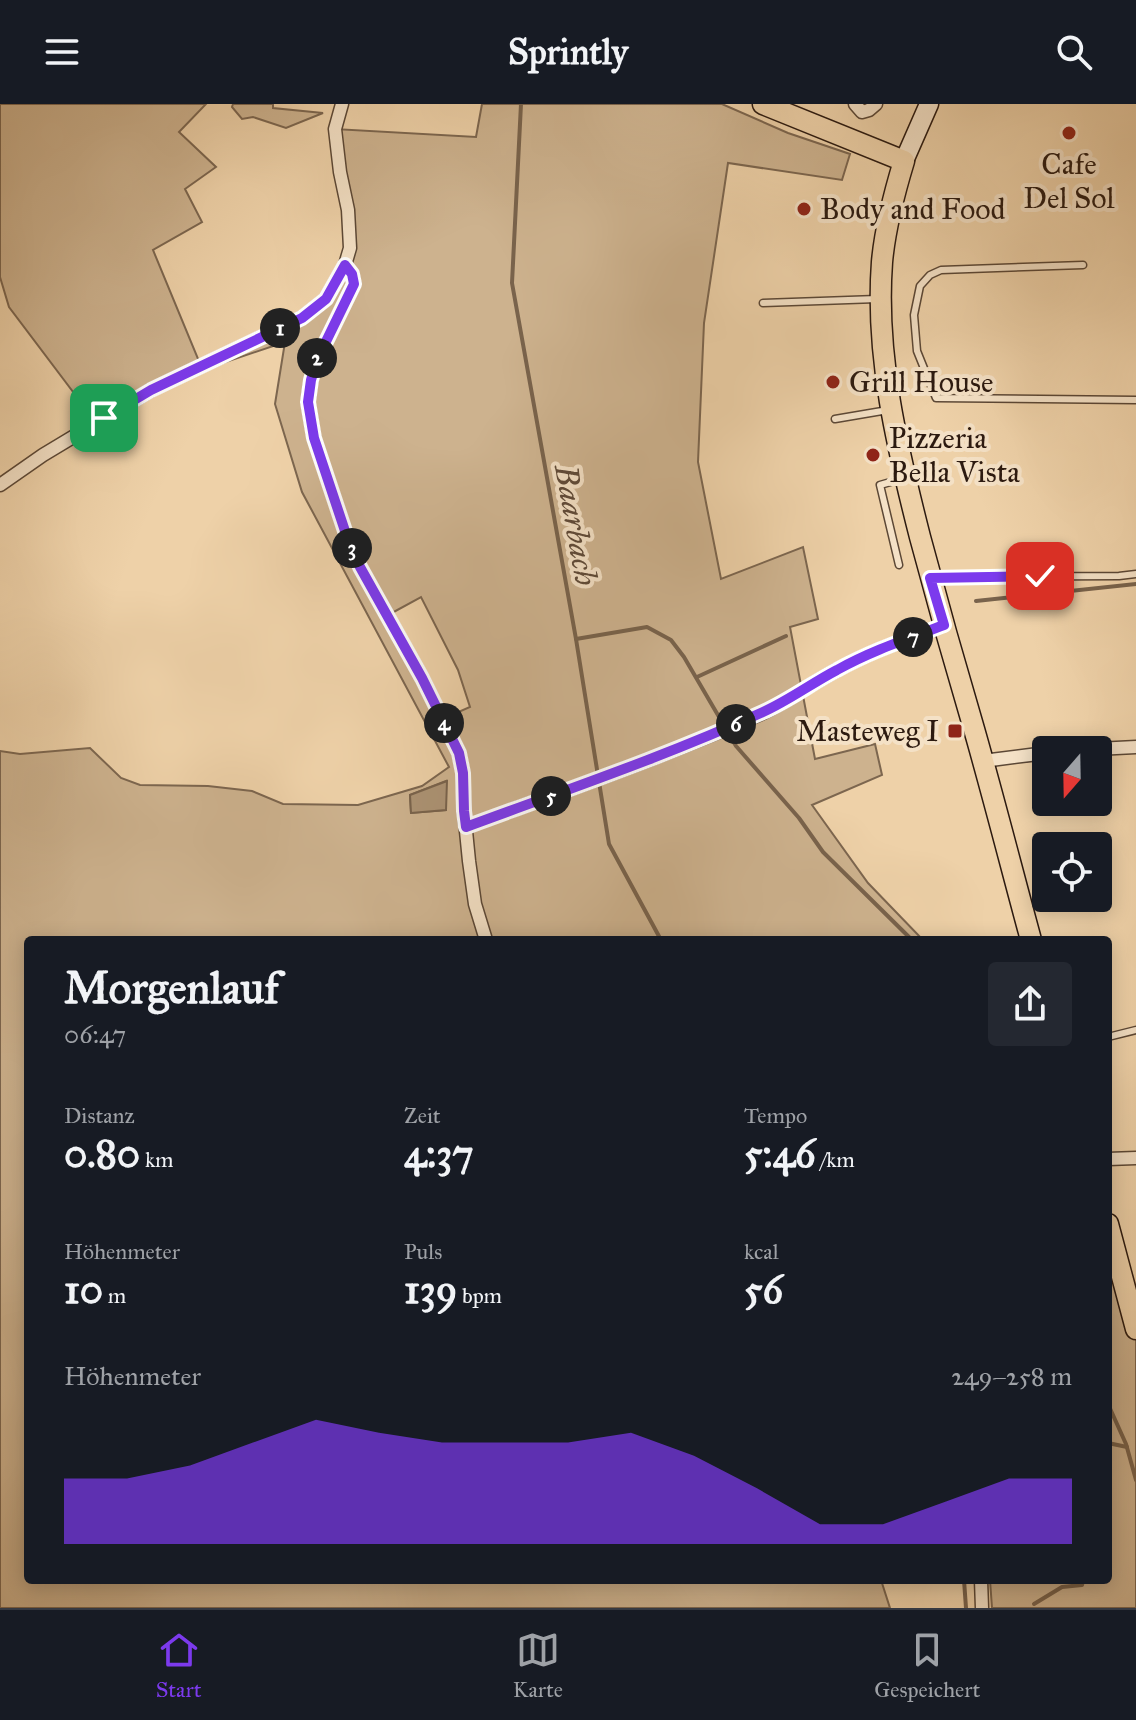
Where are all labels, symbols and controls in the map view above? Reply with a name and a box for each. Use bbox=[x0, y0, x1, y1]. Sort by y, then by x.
icon: menu bbox=[40, 30, 84, 74]
text: Sprintly bbox=[508, 30, 628, 74]
icon: search bbox=[1052, 30, 1096, 74]
marker: Cafe Del Sol bbox=[1060, 124, 1078, 142]
place label: Cafe Del Sol bbox=[1023, 146, 1116, 216]
place label: Body and Food bbox=[820, 191, 1006, 227]
marker: Body and Food bbox=[795, 200, 813, 218]
pin: 1 bbox=[260, 308, 300, 348]
text: 1 bbox=[276, 314, 284, 341]
pin: 2 bbox=[297, 338, 337, 378]
text: 2 bbox=[312, 344, 322, 371]
place label: Grill House bbox=[849, 364, 993, 400]
marker: Grill House bbox=[824, 373, 842, 391]
pin bbox=[70, 384, 138, 452]
icon: arrive bbox=[82, 396, 126, 440]
place label: Pizzeria Bella Vista bbox=[889, 420, 1020, 490]
marker: Pizzeria Bella Vista bbox=[864, 446, 882, 464]
water label: Baarbach bbox=[546, 460, 606, 588]
pin: 3 bbox=[332, 528, 372, 568]
text: 3 bbox=[348, 534, 356, 561]
pin bbox=[1006, 542, 1074, 610]
icon: check bbox=[1018, 554, 1062, 598]
pin: 7 bbox=[893, 617, 933, 657]
text: 7 bbox=[907, 623, 919, 650]
pin: 4 bbox=[424, 703, 464, 743]
pin: 6 bbox=[716, 704, 756, 744]
text: 4 bbox=[438, 709, 450, 736]
text: 6 bbox=[730, 710, 742, 737]
place label: Masteweg I bbox=[796, 713, 939, 749]
marker: Masteweg I bbox=[946, 722, 964, 740]
north arrow bbox=[1032, 736, 1112, 816]
map controls bbox=[1032, 736, 1112, 912]
pin: 5 bbox=[531, 776, 571, 816]
text: 5 bbox=[546, 782, 556, 809]
button: locate bbox=[1032, 832, 1112, 912]
text: Morgenlauf bbox=[64, 961, 279, 1015]
button: share bbox=[988, 962, 1072, 1046]
text: 06:47 bbox=[64, 1018, 126, 1050]
text: Distanz bbox=[64, 1102, 135, 1129]
text: Zeit bbox=[404, 1102, 441, 1129]
text: Tempo bbox=[744, 1102, 807, 1129]
text: 0.80 bbox=[64, 1129, 140, 1178]
text: 4:37 bbox=[404, 1129, 474, 1178]
text: 5:46 bbox=[744, 1129, 815, 1178]
text: km bbox=[140, 1146, 174, 1173]
text: /km bbox=[815, 1146, 855, 1173]
text: Höhenmeter bbox=[64, 1238, 180, 1265]
text: Puls bbox=[404, 1238, 442, 1265]
text: kcal bbox=[744, 1238, 779, 1265]
text: 10 bbox=[64, 1265, 103, 1314]
text: 139 bbox=[404, 1265, 457, 1314]
text: 56 bbox=[744, 1265, 783, 1314]
text: m bbox=[103, 1282, 126, 1309]
text: bpm bbox=[457, 1282, 502, 1309]
text: Höhenmeter bbox=[64, 1360, 201, 1392]
text: 249–258 m bbox=[951, 1360, 1072, 1392]
tab: Start bbox=[156, 1628, 201, 1703]
tab: Karte bbox=[513, 1628, 563, 1703]
tab: Gespeichert bbox=[874, 1628, 980, 1703]

